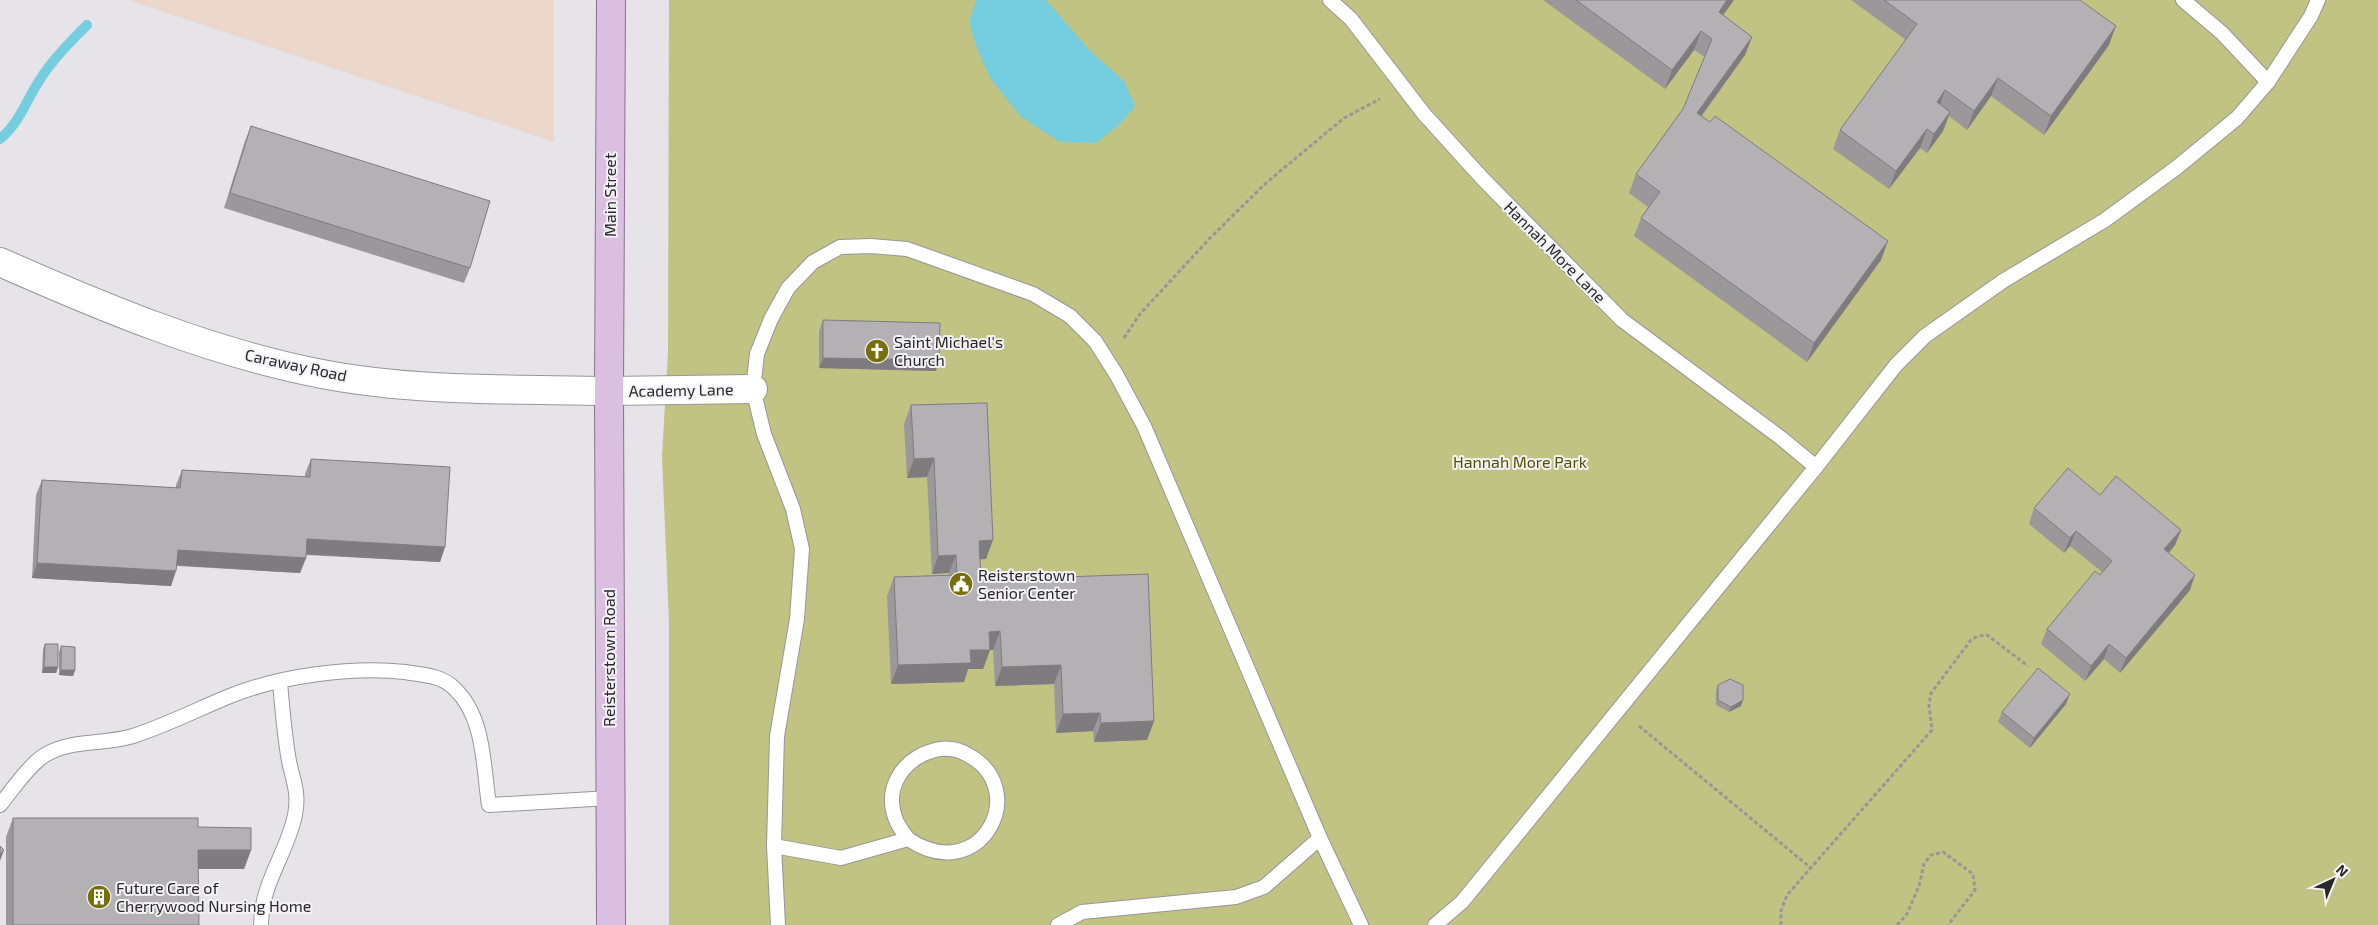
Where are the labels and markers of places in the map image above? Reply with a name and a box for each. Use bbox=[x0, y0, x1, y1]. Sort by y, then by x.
place label: Saint Michael's Church bbox=[894, 332, 1003, 369]
church icon: Saint Michael's Church bbox=[864, 338, 890, 364]
place label: Reisterstown Senior Center bbox=[978, 565, 1076, 602]
public building icon: Reisterstown Senior Center bbox=[948, 571, 974, 597]
place label: Future Care of Cherrywood Nursing Home bbox=[116, 878, 311, 915]
building icon: Future Care of Cherrywood Nursing Home bbox=[86, 884, 112, 910]

